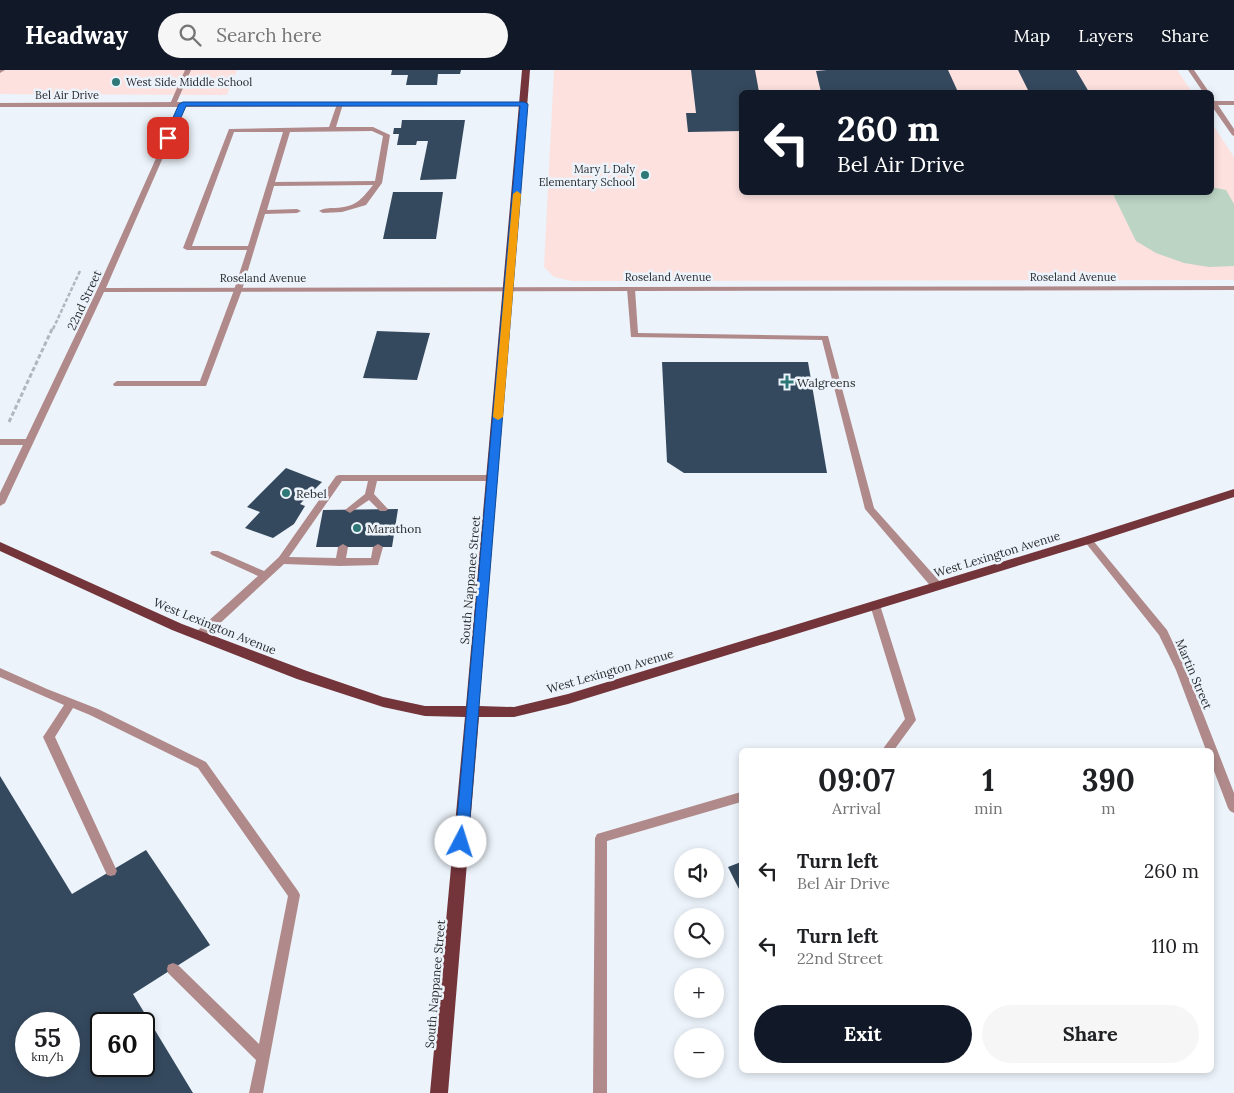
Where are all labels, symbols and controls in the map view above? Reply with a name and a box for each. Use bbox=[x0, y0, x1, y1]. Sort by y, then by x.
search box bbox=[158, 13, 508, 58]
text: Headway bbox=[25, 20, 128, 51]
icon: search bbox=[176, 21, 204, 49]
text: Search here bbox=[216, 23, 322, 47]
text: Map bbox=[1014, 24, 1050, 47]
text: Layers bbox=[1078, 24, 1133, 47]
text: Share bbox=[1161, 24, 1209, 47]
place label: West Side Middle School bbox=[126, 75, 252, 89]
marker: West Side Middle School bbox=[110, 76, 122, 88]
street label: Bel Air Drive bbox=[35, 88, 99, 102]
text: 260 m bbox=[837, 106, 939, 151]
icon: left bbox=[754, 110, 819, 175]
pin bbox=[147, 117, 189, 159]
icon: arrive bbox=[154, 124, 182, 152]
text: Bel Air Drive bbox=[837, 150, 965, 178]
place label: Mary L Daly Elementary School bbox=[539, 162, 635, 189]
marker: Mary L Daly Elementary School bbox=[639, 169, 651, 181]
street label: 22nd Street bbox=[64, 267, 105, 332]
street label: Roseland Avenue bbox=[625, 270, 711, 284]
street label: Roseland Avenue bbox=[1030, 270, 1116, 284]
street label: Roseland Avenue bbox=[220, 271, 306, 285]
place label: Walgreens bbox=[797, 375, 856, 390]
marker: Walgreens bbox=[781, 376, 793, 388]
place label: Rebel bbox=[296, 486, 327, 501]
marker: Rebel bbox=[280, 487, 292, 499]
street label: South Nappanee Street bbox=[457, 515, 483, 645]
place label: Marathon bbox=[367, 521, 422, 536]
marker: Marathon bbox=[351, 522, 363, 534]
street label: West Lexington Avenue bbox=[932, 528, 1062, 580]
street label: West Lexington Avenue bbox=[151, 594, 279, 658]
street label: Martin Street bbox=[1172, 637, 1216, 712]
street label: West Lexington Avenue bbox=[545, 646, 676, 696]
text: 09:07 bbox=[818, 761, 895, 799]
text: 1 bbox=[982, 761, 994, 799]
text: 390 bbox=[1082, 761, 1135, 799]
text: Arrival bbox=[832, 798, 881, 818]
text: min bbox=[974, 798, 1003, 818]
text: m bbox=[1101, 798, 1115, 818]
position arrow bbox=[434, 815, 486, 867]
map controls bbox=[674, 848, 724, 1078]
button: sound bbox=[674, 848, 724, 898]
text: Turn left bbox=[797, 849, 878, 873]
icon: left bbox=[754, 857, 782, 885]
text: 260 m bbox=[1144, 859, 1199, 883]
text: Bel Air Drive bbox=[797, 873, 890, 893]
button: search bbox=[674, 908, 724, 958]
street label: South Nappanee Street bbox=[422, 919, 448, 1049]
text: Turn left bbox=[797, 924, 878, 948]
icon: left bbox=[754, 932, 782, 960]
text: 110 m bbox=[1151, 934, 1199, 958]
text: 22nd Street bbox=[797, 948, 883, 968]
button: + bbox=[674, 968, 724, 1018]
button: Exit bbox=[754, 1005, 972, 1063]
button: Share bbox=[982, 1005, 1199, 1063]
speed limit sign: 60 bbox=[90, 1012, 155, 1077]
text: 55 bbox=[34, 1022, 61, 1054]
button: − bbox=[674, 1028, 724, 1078]
text: km/h bbox=[31, 1049, 64, 1064]

